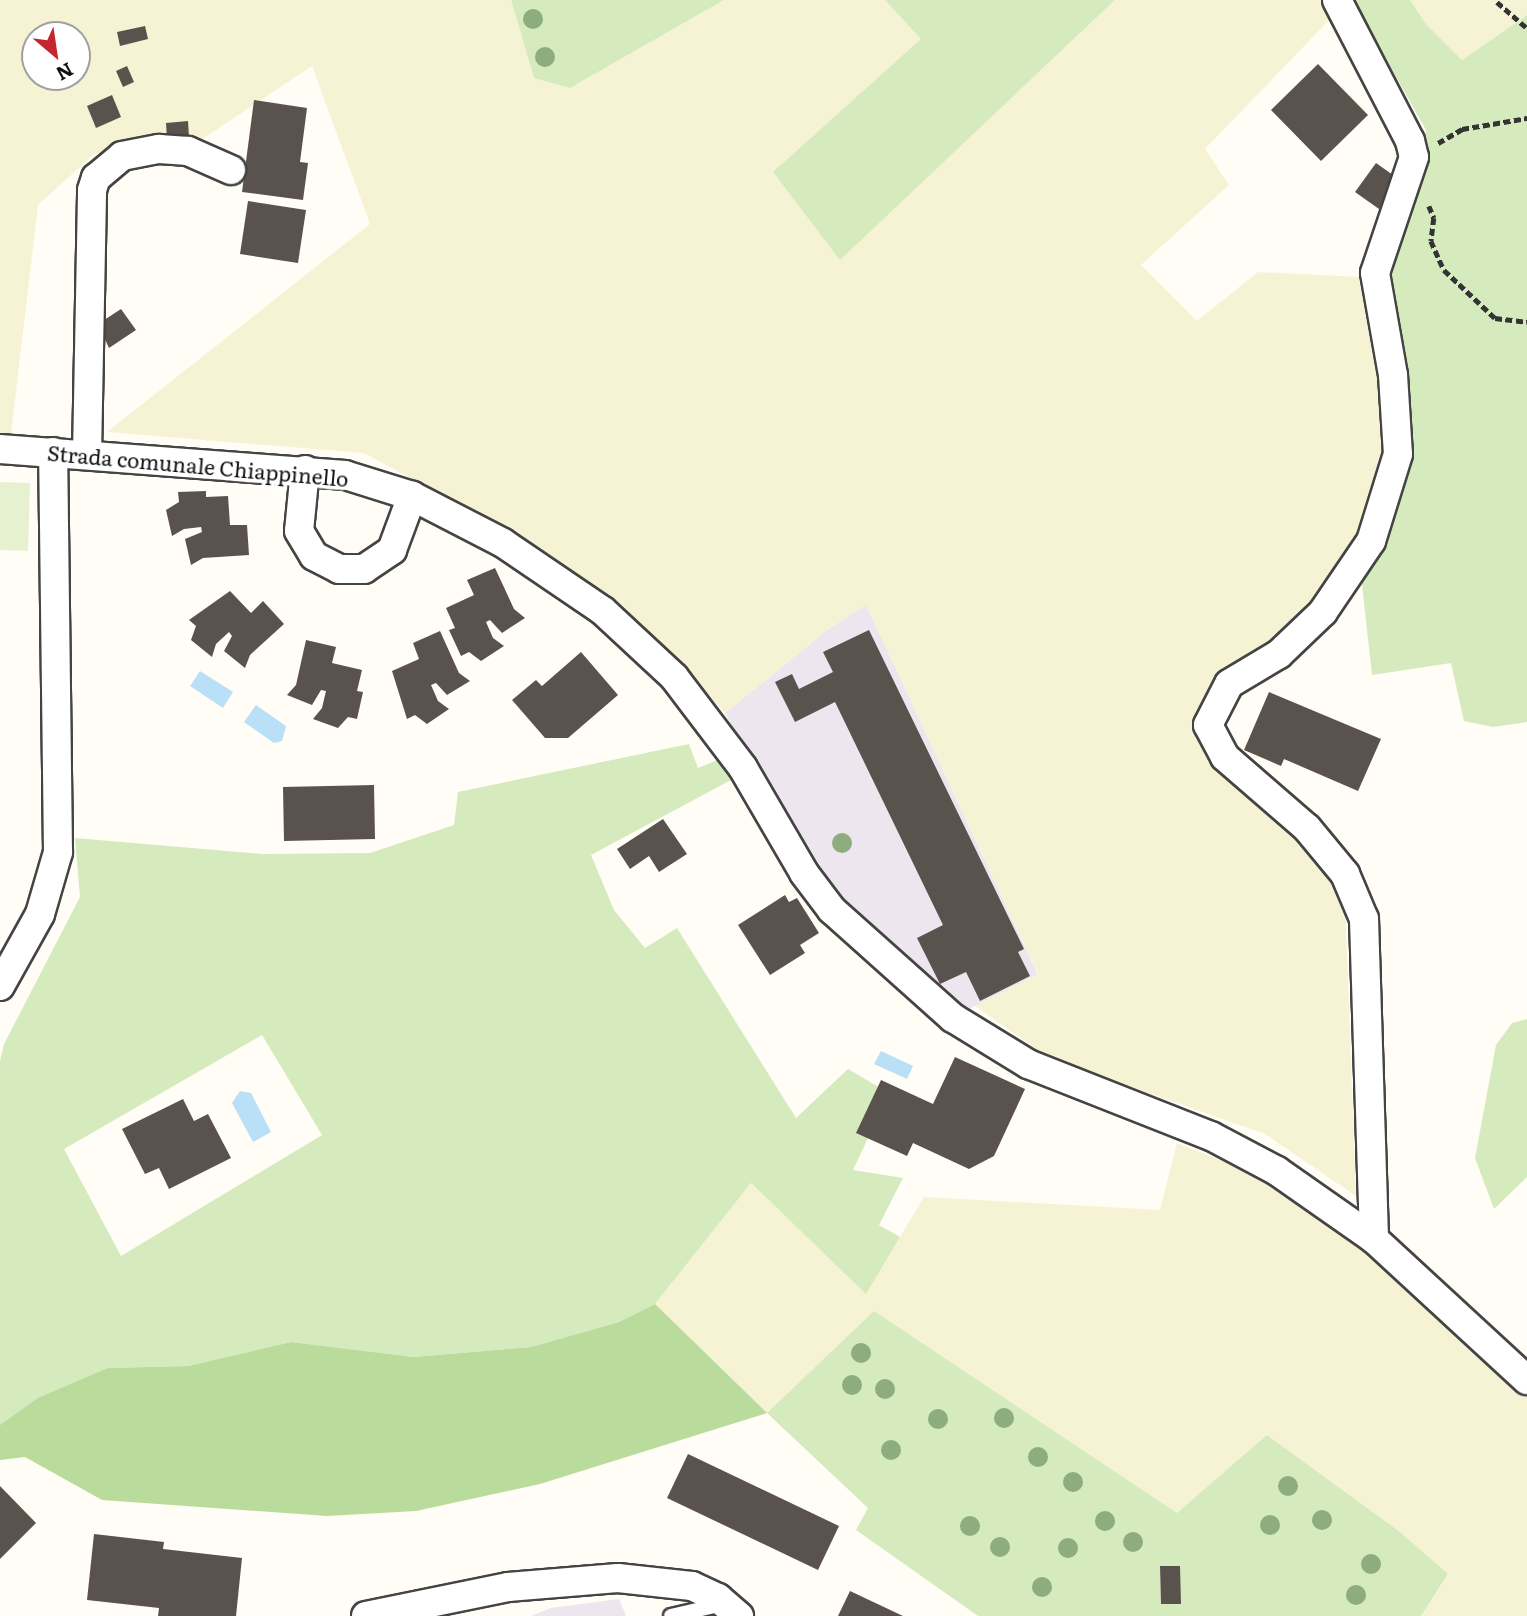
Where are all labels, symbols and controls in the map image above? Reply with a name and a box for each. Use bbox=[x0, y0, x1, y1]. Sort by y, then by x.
north arrow bbox=[21, 21, 91, 91]
text: N bbox=[51, 57, 79, 89]
street label: Strada comunale Chiappinello bbox=[46, 439, 350, 491]

